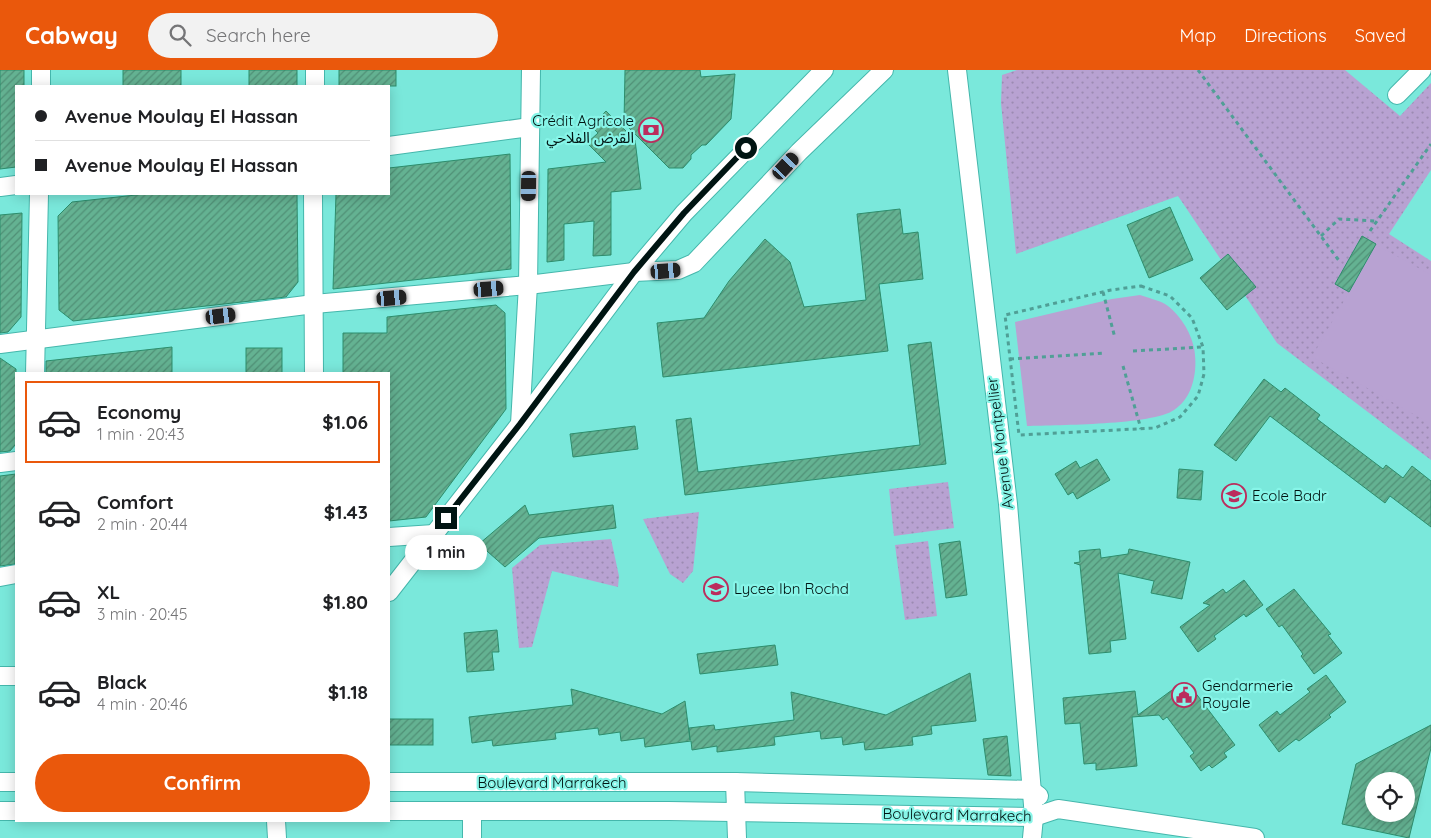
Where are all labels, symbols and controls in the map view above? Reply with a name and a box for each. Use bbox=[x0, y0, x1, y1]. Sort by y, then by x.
search box bbox=[148, 13, 498, 58]
text: Cabway bbox=[25, 20, 118, 50]
icon: search bbox=[166, 21, 194, 49]
text: Search here bbox=[206, 23, 311, 47]
text: Map bbox=[1179, 24, 1216, 47]
text: Directions bbox=[1244, 24, 1327, 47]
text: Saved bbox=[1355, 24, 1406, 47]
text: Avenue Moulay El Hassan bbox=[65, 104, 298, 128]
place label: Crédit Agricole القرض الفلاحي bbox=[532, 111, 634, 149]
bank icon: Crédit Agricole القرض الفلاحي bbox=[638, 117, 664, 143]
route start bbox=[735, 137, 757, 159]
car bbox=[770, 150, 801, 182]
text: Avenue Moulay El Hassan bbox=[65, 153, 298, 177]
car bbox=[521, 171, 536, 201]
car bbox=[650, 262, 681, 280]
car bbox=[473, 280, 504, 298]
car bbox=[376, 289, 407, 307]
car bbox=[205, 307, 236, 325]
street label: Avenue Montpellier bbox=[982, 376, 1017, 510]
icon: car bbox=[37, 400, 82, 445]
text: Economy bbox=[97, 400, 181, 424]
text: $1.06 bbox=[322, 410, 368, 434]
text: 1 min · 20:43 bbox=[97, 424, 185, 444]
school or university icon: Ecole Badr bbox=[1221, 483, 1247, 509]
place label: Ecole Badr bbox=[1252, 486, 1327, 505]
icon: car bbox=[37, 490, 82, 535]
text: Comfort bbox=[97, 490, 174, 514]
text: $1.43 bbox=[324, 500, 368, 524]
route end bbox=[435, 507, 457, 529]
text: 2 min · 20:44 bbox=[97, 514, 188, 534]
callout: 1 min bbox=[405, 536, 487, 570]
text: 1 min bbox=[427, 542, 465, 562]
school or university icon: Lycee Ibn Rochd bbox=[703, 576, 729, 602]
place label: Lycee Ibn Rochd bbox=[734, 579, 849, 598]
icon: car bbox=[37, 580, 82, 625]
text: XL bbox=[97, 580, 120, 604]
text: $1.80 bbox=[322, 590, 368, 614]
text: 3 min · 20:45 bbox=[97, 604, 188, 624]
icon: car bbox=[37, 670, 82, 715]
text: Black bbox=[97, 670, 147, 694]
place label: Gendarmerie Royale bbox=[1202, 676, 1293, 712]
text: $1.18 bbox=[328, 680, 368, 704]
public building icon: Gendarmerie Royale bbox=[1171, 682, 1197, 708]
text: 4 min · 20:46 bbox=[97, 694, 187, 714]
button: Confirm bbox=[35, 754, 370, 812]
map controls bbox=[1365, 772, 1415, 822]
button: locate bbox=[1365, 772, 1415, 822]
street label: Boulevard Marrakech bbox=[477, 773, 627, 792]
street label: Boulevard Marrakech bbox=[882, 804, 1032, 825]

